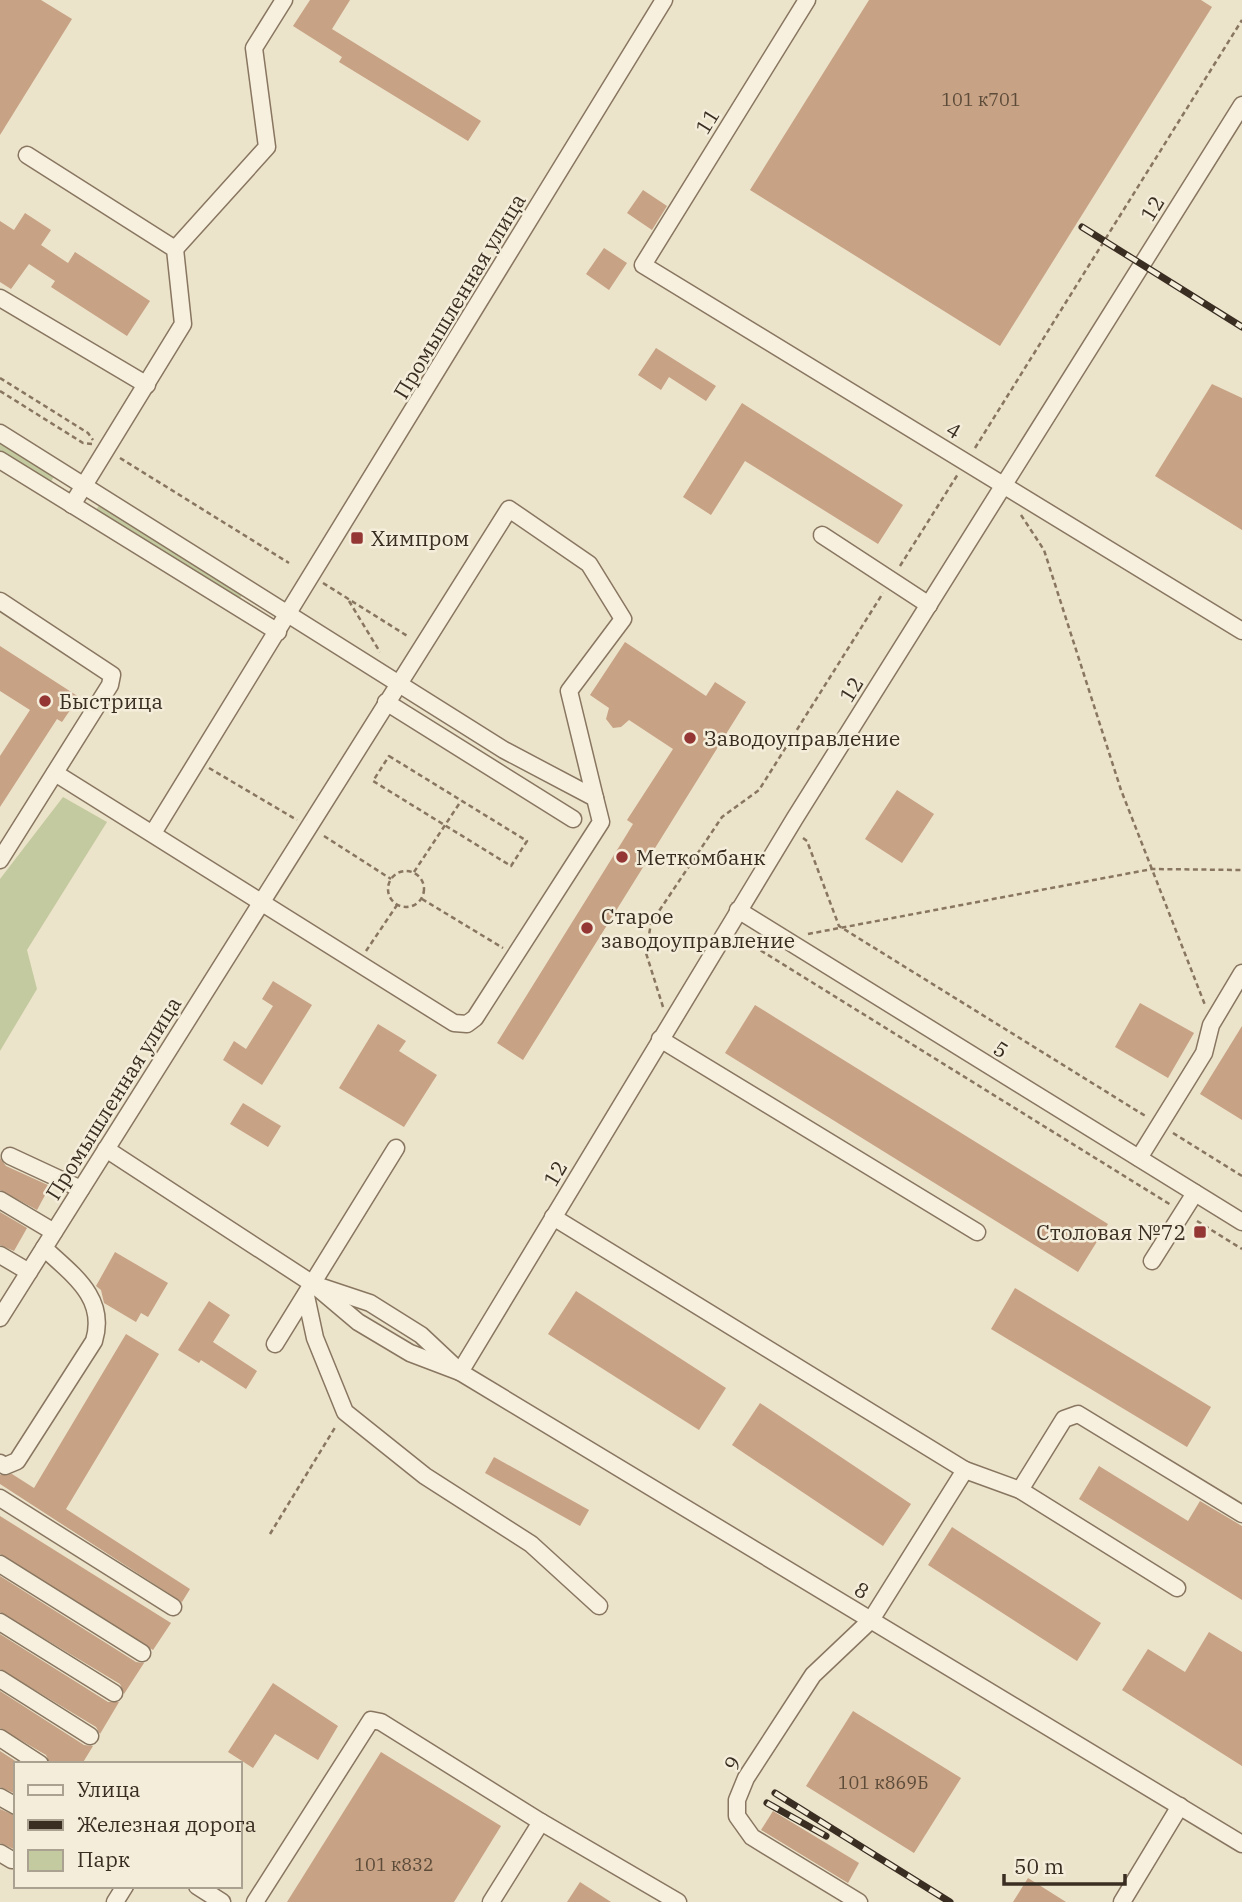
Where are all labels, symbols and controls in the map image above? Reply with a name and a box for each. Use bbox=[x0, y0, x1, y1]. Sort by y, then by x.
house number: 101 к701 bbox=[941, 88, 1021, 111]
street label: 11 bbox=[688, 103, 726, 139]
street label: Промышленная улица bbox=[387, 188, 531, 404]
street label: 12 bbox=[1133, 190, 1171, 226]
street label: 4 bbox=[941, 415, 967, 445]
place label: Химпром bbox=[371, 524, 469, 552]
marker: Химпром bbox=[349, 530, 365, 546]
street label: 12 bbox=[832, 671, 870, 707]
place label: Быстрица bbox=[59, 687, 163, 715]
marker: Быстрица bbox=[37, 693, 53, 709]
place label: Заводоуправление bbox=[704, 724, 900, 752]
marker: Заводоуправление bbox=[682, 730, 698, 746]
place label: Меткомбанк bbox=[636, 843, 765, 871]
marker: Меткомбанк bbox=[614, 849, 630, 865]
place label: Старое заводоуправление bbox=[601, 902, 795, 954]
marker: Старое заводоуправление bbox=[579, 920, 595, 936]
street label: Промышленная улица bbox=[39, 991, 187, 1205]
street label: 5 bbox=[988, 1034, 1014, 1064]
street label: 12 bbox=[537, 1155, 573, 1191]
place label: Столовая №72 bbox=[1036, 1218, 1186, 1246]
marker: Столовая №72 bbox=[1192, 1224, 1208, 1240]
street label: 8 bbox=[849, 1575, 875, 1605]
street label: 9 bbox=[717, 1751, 747, 1775]
legend bbox=[14, 1762, 242, 1888]
house number: 101 к869Б bbox=[838, 1771, 928, 1794]
text: Улица bbox=[77, 1775, 141, 1803]
text: Железная дорога bbox=[77, 1810, 256, 1838]
scale bar bbox=[1004, 1842, 1125, 1886]
text: Парк bbox=[77, 1845, 130, 1873]
text: 50 m bbox=[1014, 1852, 1064, 1880]
house number: 101 к832 bbox=[354, 1853, 434, 1876]

